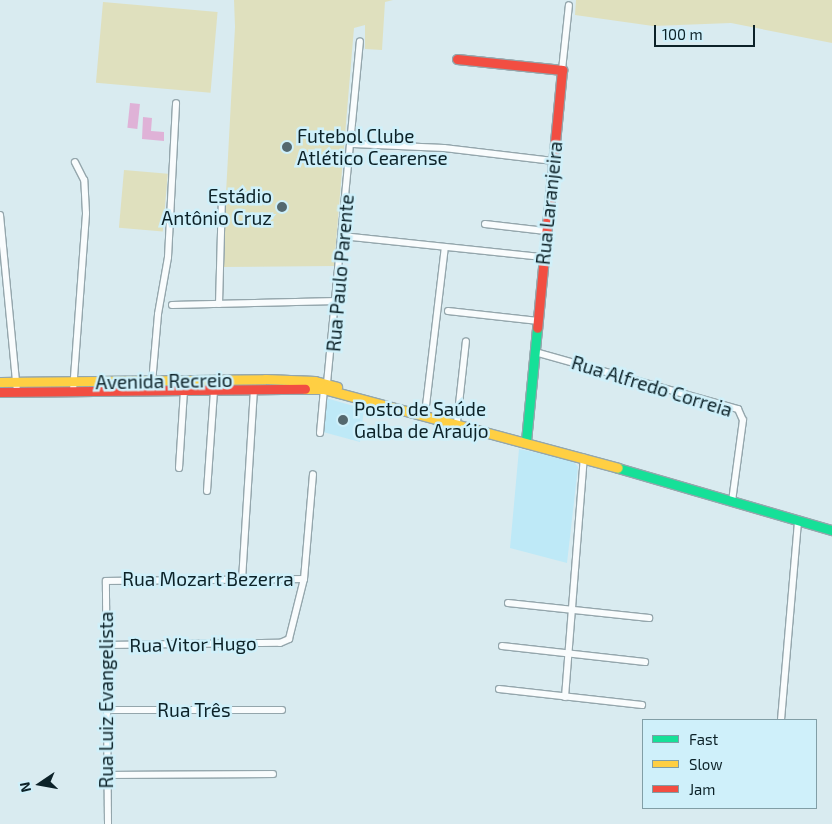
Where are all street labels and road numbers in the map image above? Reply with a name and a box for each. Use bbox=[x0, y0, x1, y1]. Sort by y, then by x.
street label: Rua Laranjeira bbox=[531, 140, 567, 266]
street label: Rua Paulo Parente bbox=[322, 193, 358, 353]
street label: Rua Alfredo Correia bbox=[569, 351, 735, 421]
street label: Avenida Recreio bbox=[95, 368, 233, 394]
street label: Rua Mozart Bezerra bbox=[122, 568, 294, 590]
street label: Rua Luiz Evangelista bbox=[95, 612, 117, 788]
street label: Rua Vitor Hugo bbox=[129, 631, 257, 657]
street label: Rua Três bbox=[157, 699, 231, 721]

